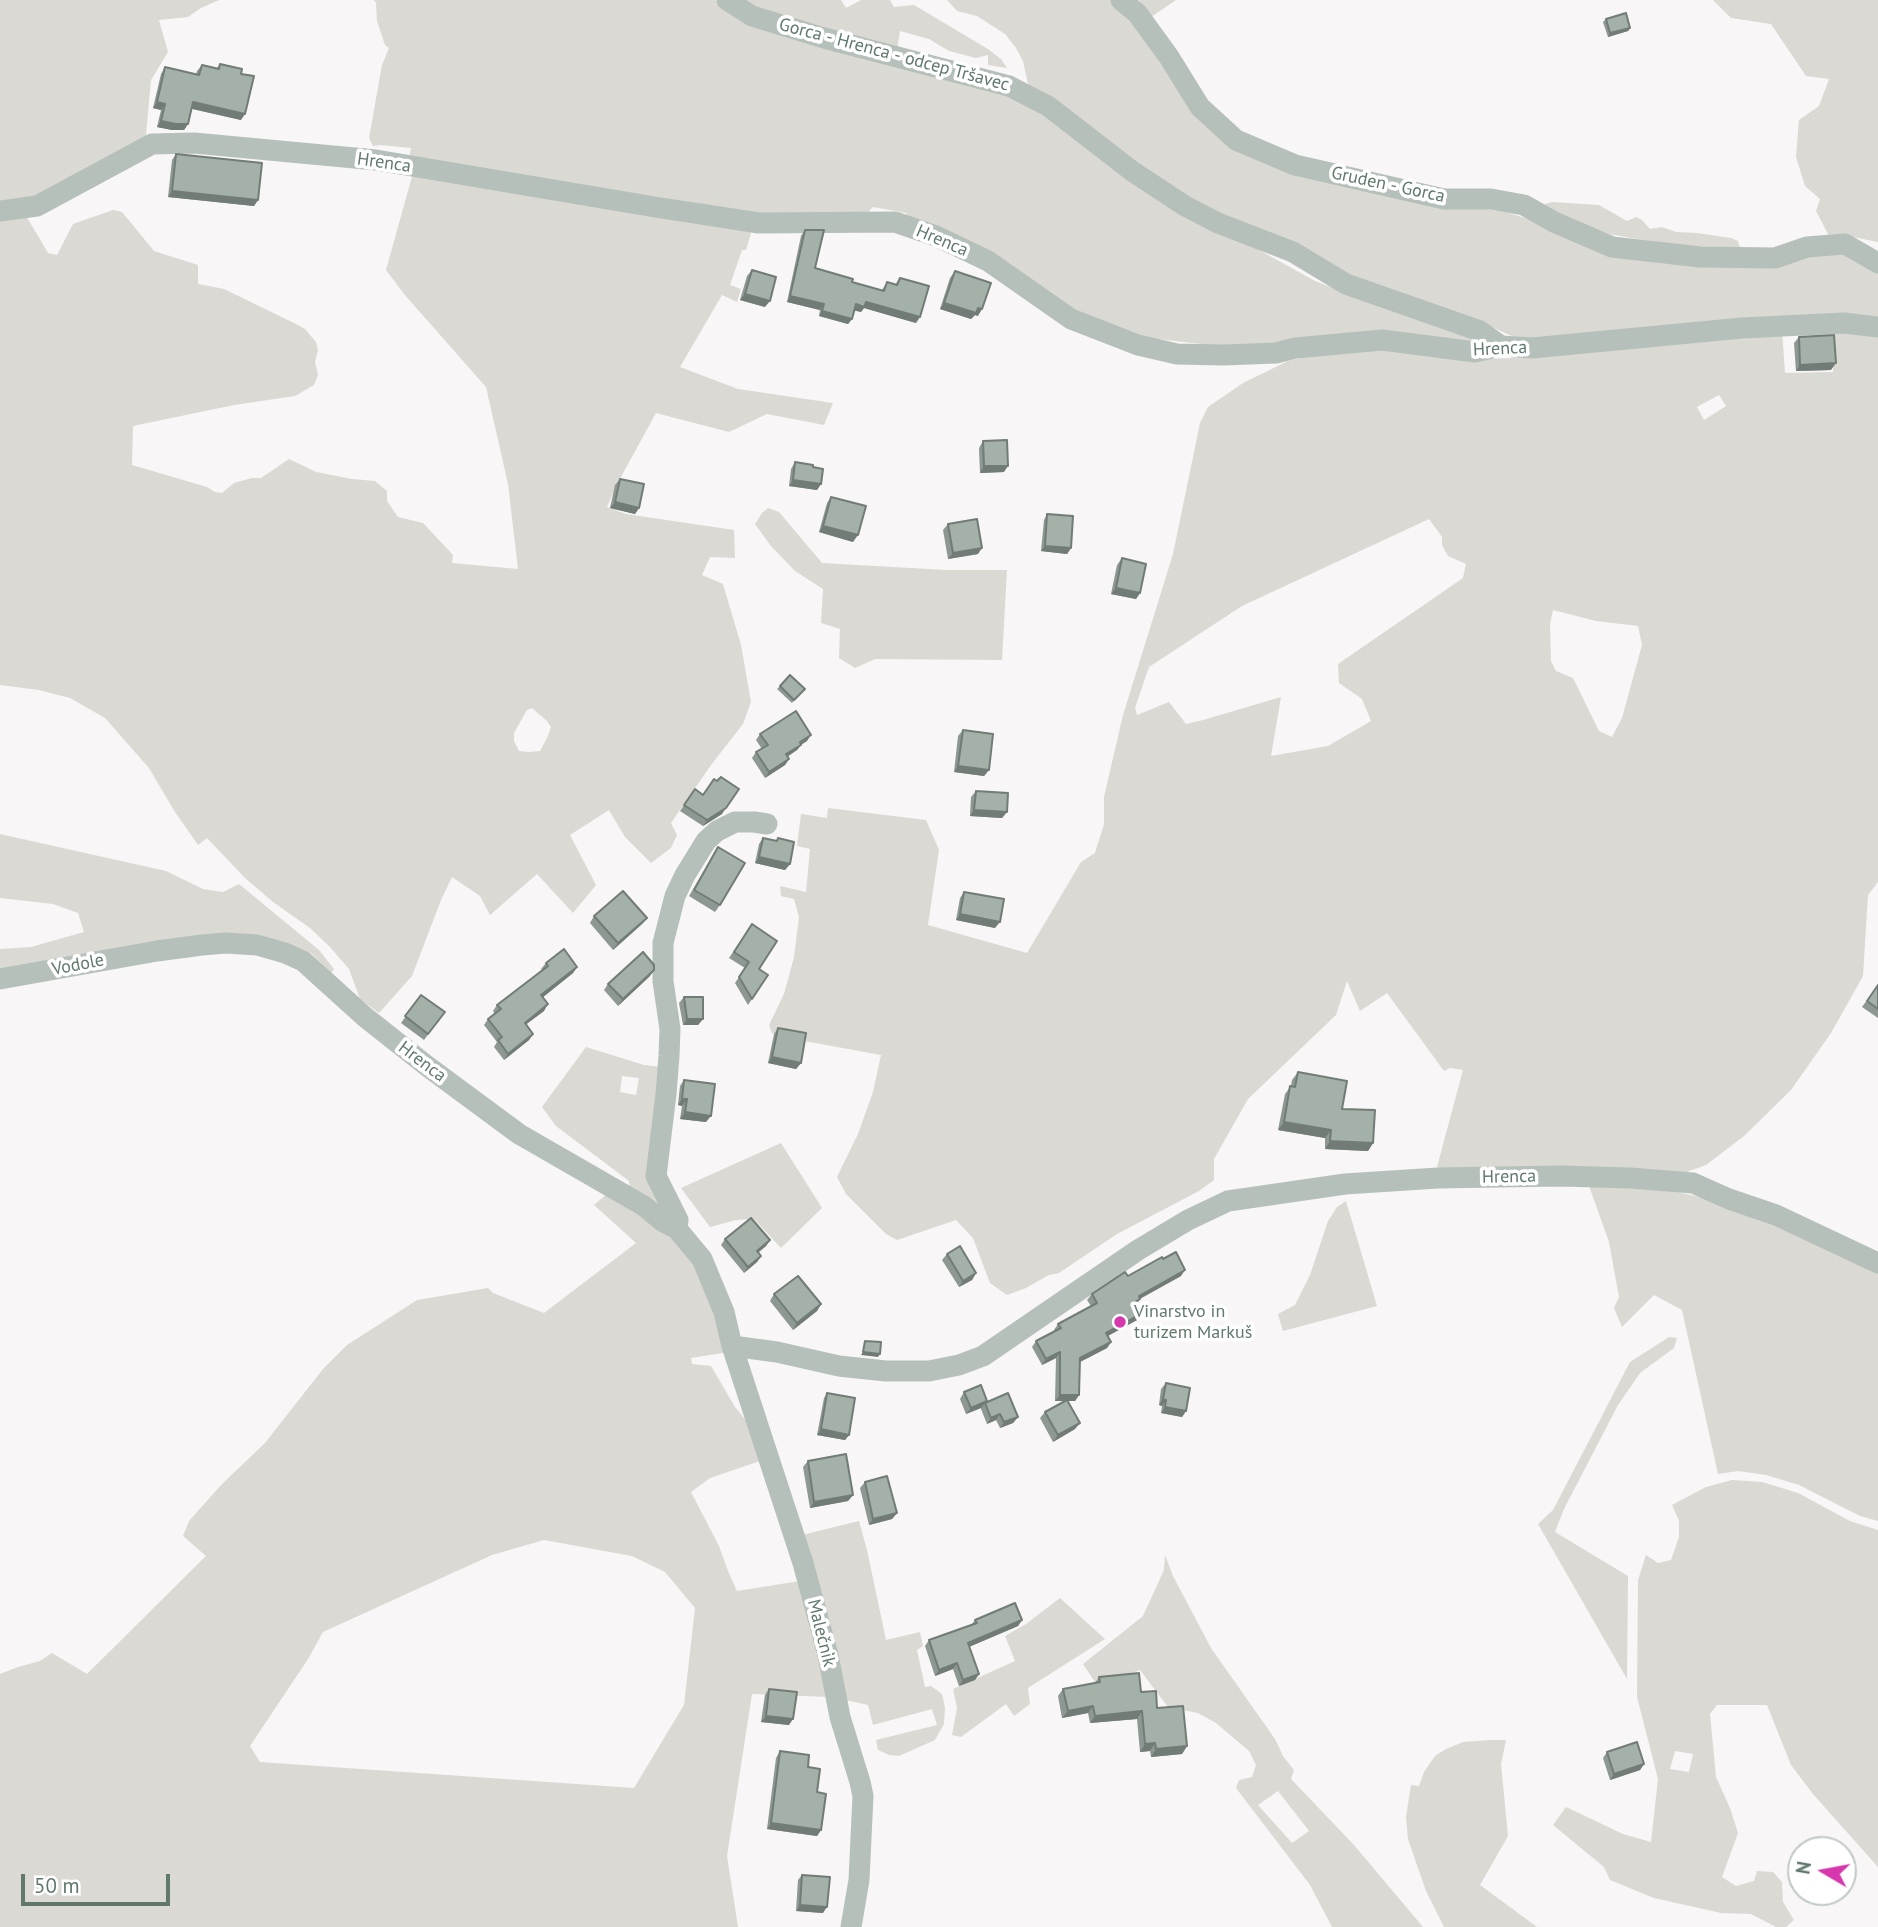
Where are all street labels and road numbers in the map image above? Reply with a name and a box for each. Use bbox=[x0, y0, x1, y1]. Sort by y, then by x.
street label: Gorca - Hrenca - odcep Tršavec bbox=[777, 14, 1011, 96]
street label: Hrenca bbox=[356, 149, 412, 177]
street label: Gruden - Gorca bbox=[1329, 162, 1447, 208]
street label: Hrenca bbox=[913, 220, 971, 262]
street label: Hrenca bbox=[1472, 337, 1528, 361]
street label: Vodole bbox=[50, 949, 106, 981]
street label: Hrenca bbox=[394, 1037, 450, 1087]
street label: Hrenca bbox=[1482, 1166, 1536, 1188]
street label: Malečnik bbox=[802, 1597, 840, 1669]

